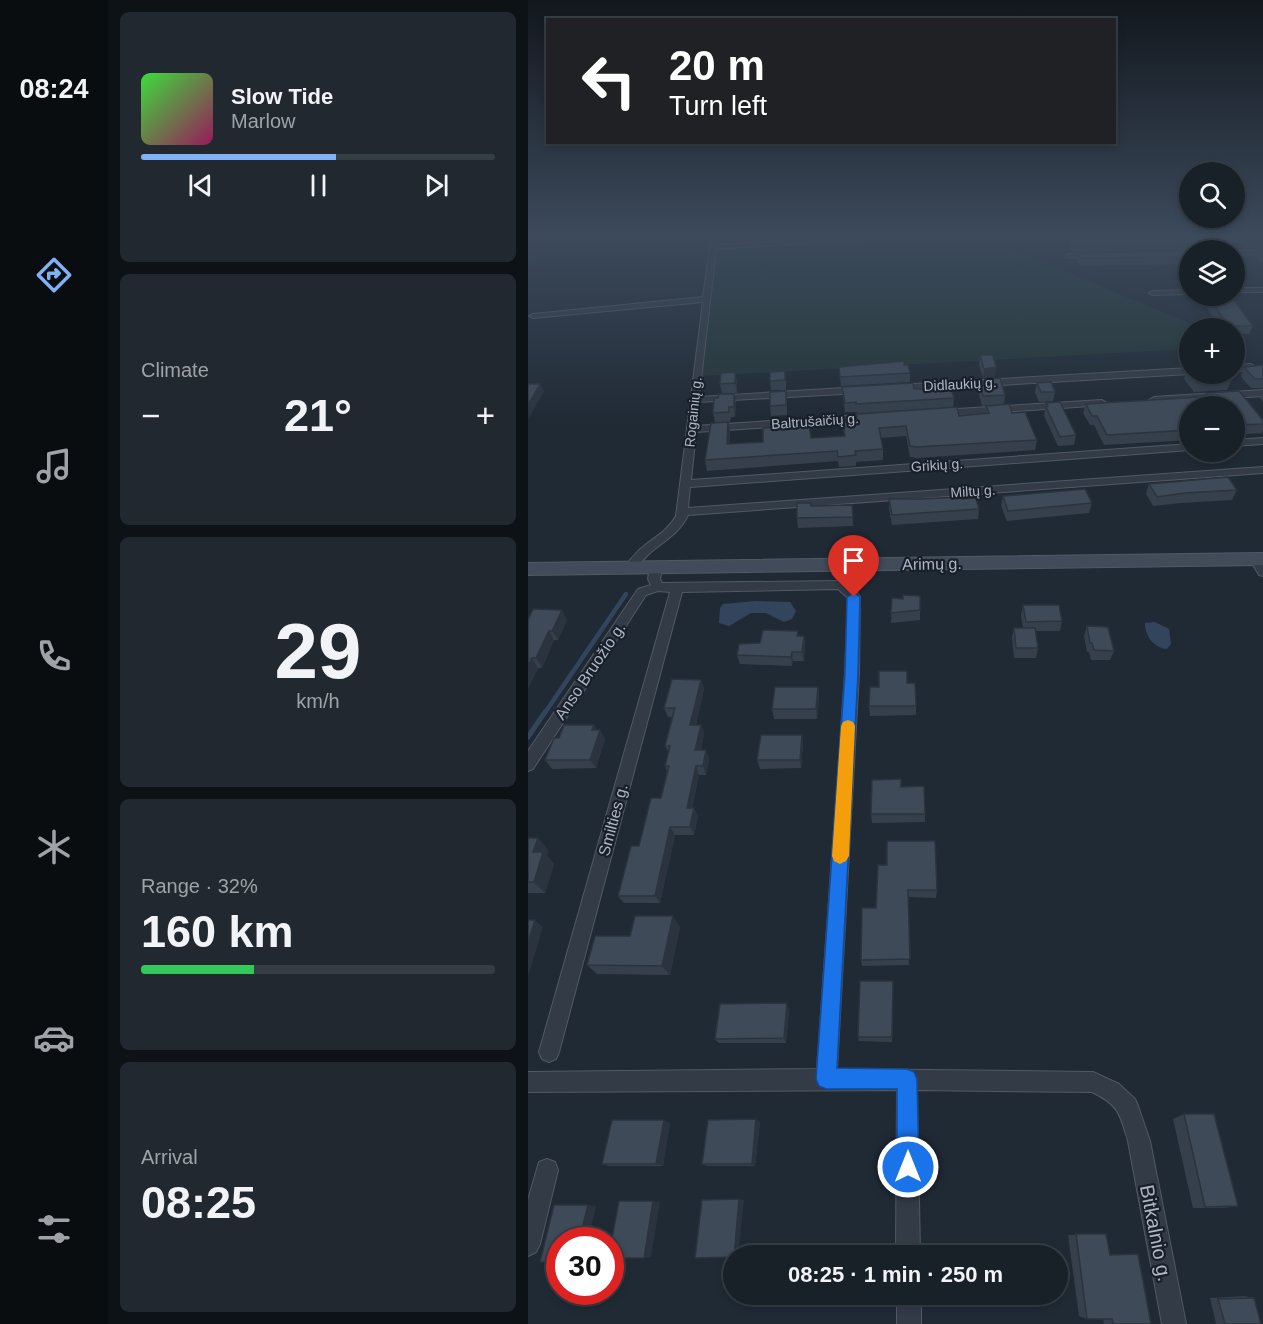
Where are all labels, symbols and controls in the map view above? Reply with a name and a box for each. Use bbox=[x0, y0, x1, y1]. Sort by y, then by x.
icon: left bbox=[570, 42, 648, 120]
text: 20 m bbox=[669, 42, 765, 89]
text: 08:24 bbox=[19, 74, 89, 104]
text: Slow Tide bbox=[231, 84, 333, 109]
text: Turn left bbox=[669, 91, 767, 121]
text: Marlow bbox=[231, 110, 295, 132]
map controls bbox=[1179, 162, 1245, 462]
button: search bbox=[1179, 162, 1245, 228]
icon: previous bbox=[184, 169, 217, 202]
icon: pause bbox=[302, 169, 335, 202]
icon: next bbox=[420, 169, 453, 202]
button: layers bbox=[1179, 240, 1245, 306]
icon: directions bbox=[33, 254, 75, 296]
button: + bbox=[1179, 318, 1245, 384]
text: Climate bbox=[141, 359, 209, 381]
street label: Didlaukių g. bbox=[923, 374, 997, 394]
street label: Rogainių g. bbox=[681, 376, 705, 448]
text: 21° bbox=[284, 390, 352, 441]
button: − bbox=[1179, 396, 1245, 462]
text: − bbox=[141, 397, 160, 434]
text: + bbox=[476, 397, 495, 434]
street label: Baltrušaičių g. bbox=[771, 410, 859, 432]
icon: music bbox=[33, 445, 75, 487]
street label: Grikių g. bbox=[910, 455, 964, 475]
street label: Miltų g. bbox=[950, 481, 996, 501]
pin bbox=[828, 535, 879, 597]
icon: arrive bbox=[837, 544, 870, 577]
street label: Arimų g. bbox=[902, 555, 962, 573]
text: 29 bbox=[275, 607, 361, 695]
street label: Anso Bruožio g. bbox=[551, 619, 629, 723]
icon: phone bbox=[33, 635, 75, 677]
text: km/h bbox=[296, 690, 340, 712]
street label: Smilties g. bbox=[595, 782, 631, 858]
icon: climate bbox=[33, 826, 75, 868]
text: Range · 32% bbox=[141, 875, 258, 897]
text: 160 km bbox=[141, 906, 294, 957]
icon: car bbox=[33, 1017, 75, 1059]
position arrow bbox=[876, 1135, 940, 1199]
text: Arrival bbox=[141, 1146, 198, 1168]
text: 08:25 bbox=[141, 1177, 256, 1228]
street label: Bitkalnio g. bbox=[1136, 1183, 1176, 1283]
icon: filters bbox=[33, 1208, 75, 1250]
speed limit sign: 30 bbox=[546, 1227, 624, 1305]
text: 08:25 · 1 min · 250 m bbox=[788, 1262, 1003, 1287]

